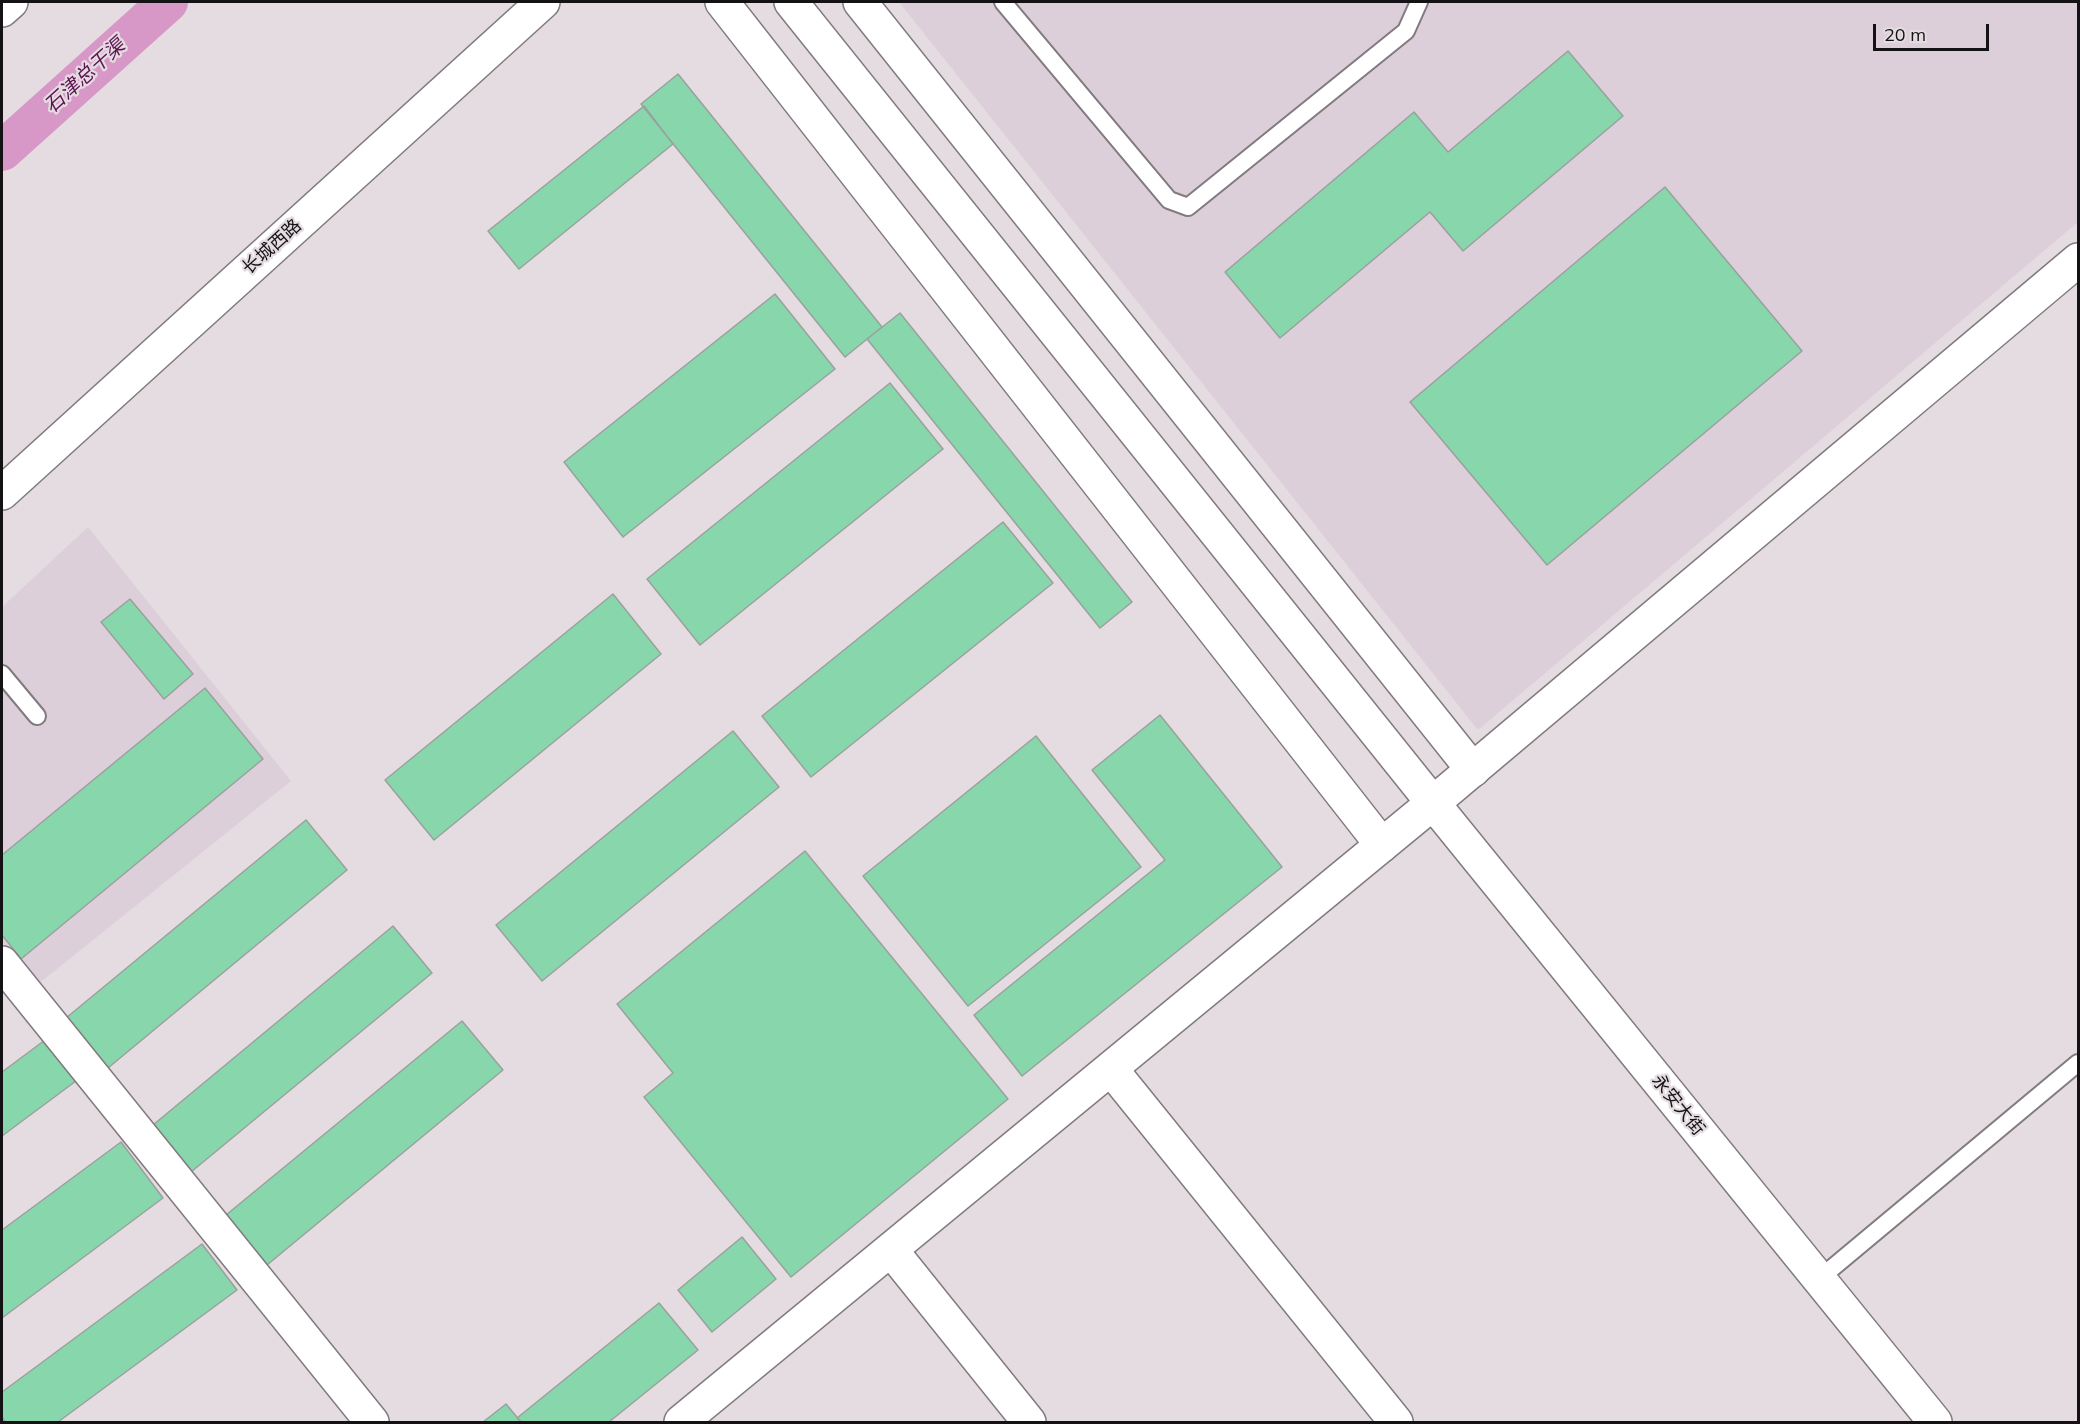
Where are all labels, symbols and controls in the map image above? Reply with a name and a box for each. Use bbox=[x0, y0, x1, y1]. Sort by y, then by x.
scale bar bbox=[1876, 12, 1992, 50]
text: 20 m bbox=[1884, 23, 1926, 46]
water label: 石津总干渠 bbox=[40, 34, 130, 118]
street label: 长城西路 bbox=[238, 215, 306, 279]
street label: 永安大街 bbox=[1647, 1070, 1709, 1140]

